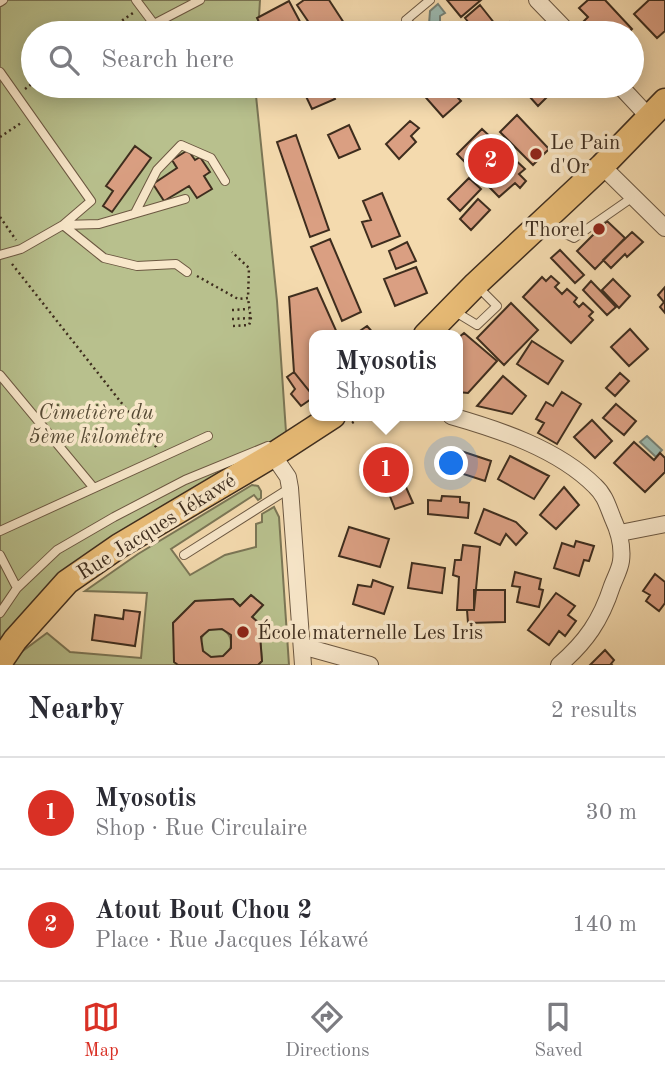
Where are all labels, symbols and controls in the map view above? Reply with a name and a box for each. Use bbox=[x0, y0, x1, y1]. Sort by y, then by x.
search box bbox=[21, 21, 644, 98]
icon: search bbox=[45, 41, 83, 79]
text: Search here bbox=[101, 47, 234, 73]
place label: Le Pain d'Or bbox=[550, 133, 620, 178]
pin: 2 bbox=[468, 135, 514, 187]
marker: Le Pain d'Or bbox=[528, 146, 544, 162]
place label: Thorel bbox=[524, 220, 585, 241]
marker: Thorel bbox=[591, 221, 607, 237]
popup bbox=[309, 330, 463, 421]
text: Myosotis bbox=[335, 349, 437, 375]
text: Shop bbox=[335, 380, 385, 403]
park label: Cimetière du 5ème kilomètre bbox=[28, 403, 164, 448]
pin: 1 bbox=[363, 444, 409, 496]
your location bbox=[434, 446, 468, 480]
street label: Rue Jacques Iékawé bbox=[74, 470, 240, 585]
place label: École maternelle Les Iris bbox=[257, 619, 483, 644]
marker: École maternelle Les Iris bbox=[235, 624, 251, 640]
text: Nearby bbox=[28, 695, 125, 725]
text: 2 results bbox=[551, 699, 637, 722]
text: Myosotis bbox=[95, 786, 196, 812]
text: 1 bbox=[44, 801, 58, 824]
text: 30 m bbox=[586, 801, 637, 824]
text: Shop · Rue Circulaire bbox=[95, 817, 307, 840]
text: Atout Bout Chou 2 bbox=[95, 898, 312, 924]
text: 2 bbox=[44, 913, 58, 936]
text: 140 m bbox=[572, 913, 637, 936]
text: Place · Rue Jacques Iékawé bbox=[95, 929, 368, 952]
tab: Map bbox=[82, 998, 120, 1063]
tab: Directions bbox=[285, 998, 370, 1063]
tab: Saved bbox=[534, 998, 583, 1063]

